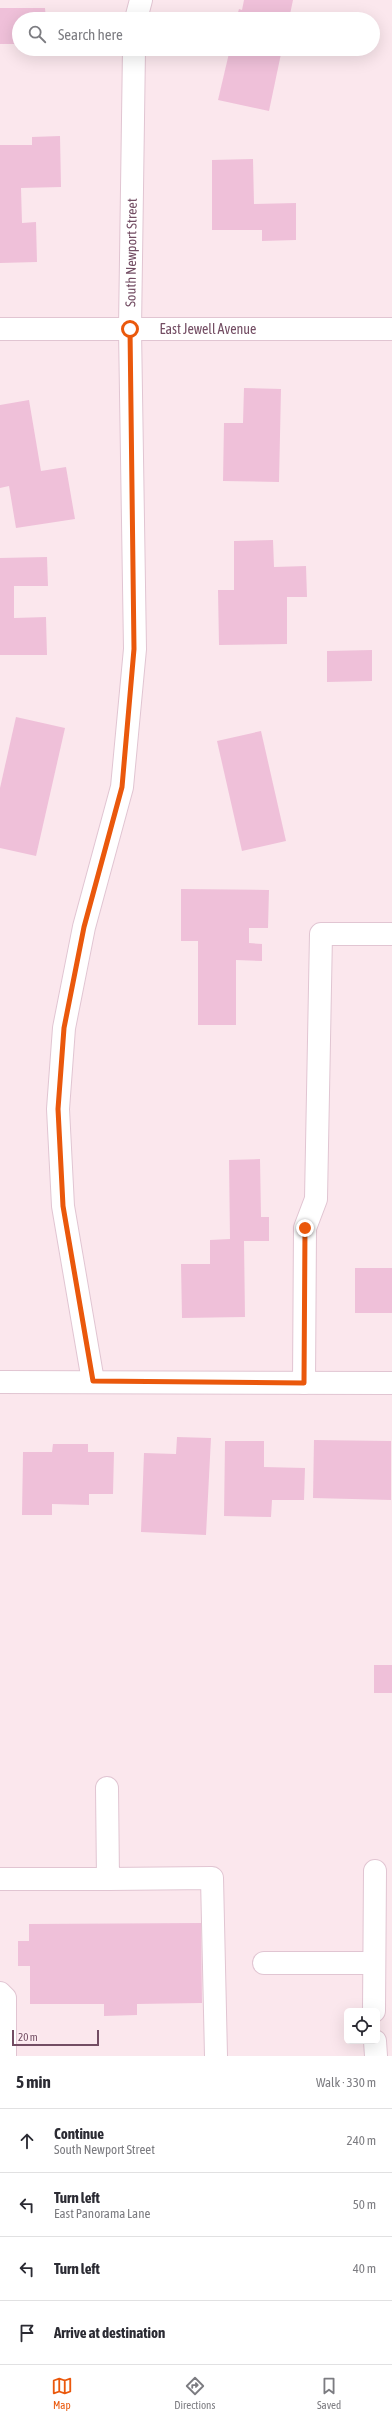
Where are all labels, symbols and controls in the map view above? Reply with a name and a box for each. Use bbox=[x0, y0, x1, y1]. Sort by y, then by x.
search box bbox=[12, 12, 380, 56]
icon: search bbox=[26, 23, 48, 45]
text: Search here bbox=[58, 26, 123, 43]
street label: South Newport Street bbox=[122, 198, 140, 307]
route start bbox=[121, 320, 139, 338]
street label: East Jewell Avenue bbox=[160, 321, 256, 337]
route end bbox=[296, 1219, 314, 1237]
map controls bbox=[344, 2008, 380, 2044]
button: locate bbox=[344, 2008, 380, 2044]
scale bar bbox=[12, 2028, 99, 2047]
text: 20 m bbox=[18, 2031, 38, 2043]
text: 5 min bbox=[16, 2072, 51, 2092]
text: Walk · 330 m bbox=[316, 2075, 376, 2090]
text: Continue bbox=[54, 2125, 104, 2142]
icon: ahead bbox=[16, 2130, 38, 2152]
text: 240 m bbox=[347, 2133, 376, 2148]
text: South Newport Street bbox=[54, 2142, 155, 2157]
text: Turn left bbox=[54, 2189, 100, 2206]
icon: left bbox=[16, 2194, 38, 2216]
text: 50 m bbox=[353, 2197, 376, 2212]
text: East Panorama Lane bbox=[54, 2206, 150, 2221]
icon: left bbox=[16, 2258, 38, 2280]
text: Turn left bbox=[54, 2260, 100, 2277]
text: 40 m bbox=[353, 2261, 376, 2276]
icon: arrive bbox=[16, 2322, 38, 2344]
text: Arrive at destination bbox=[54, 2324, 165, 2341]
tab: Map bbox=[51, 2375, 73, 2411]
tab: Directions bbox=[174, 2375, 215, 2411]
tab: Saved bbox=[317, 2375, 341, 2411]

